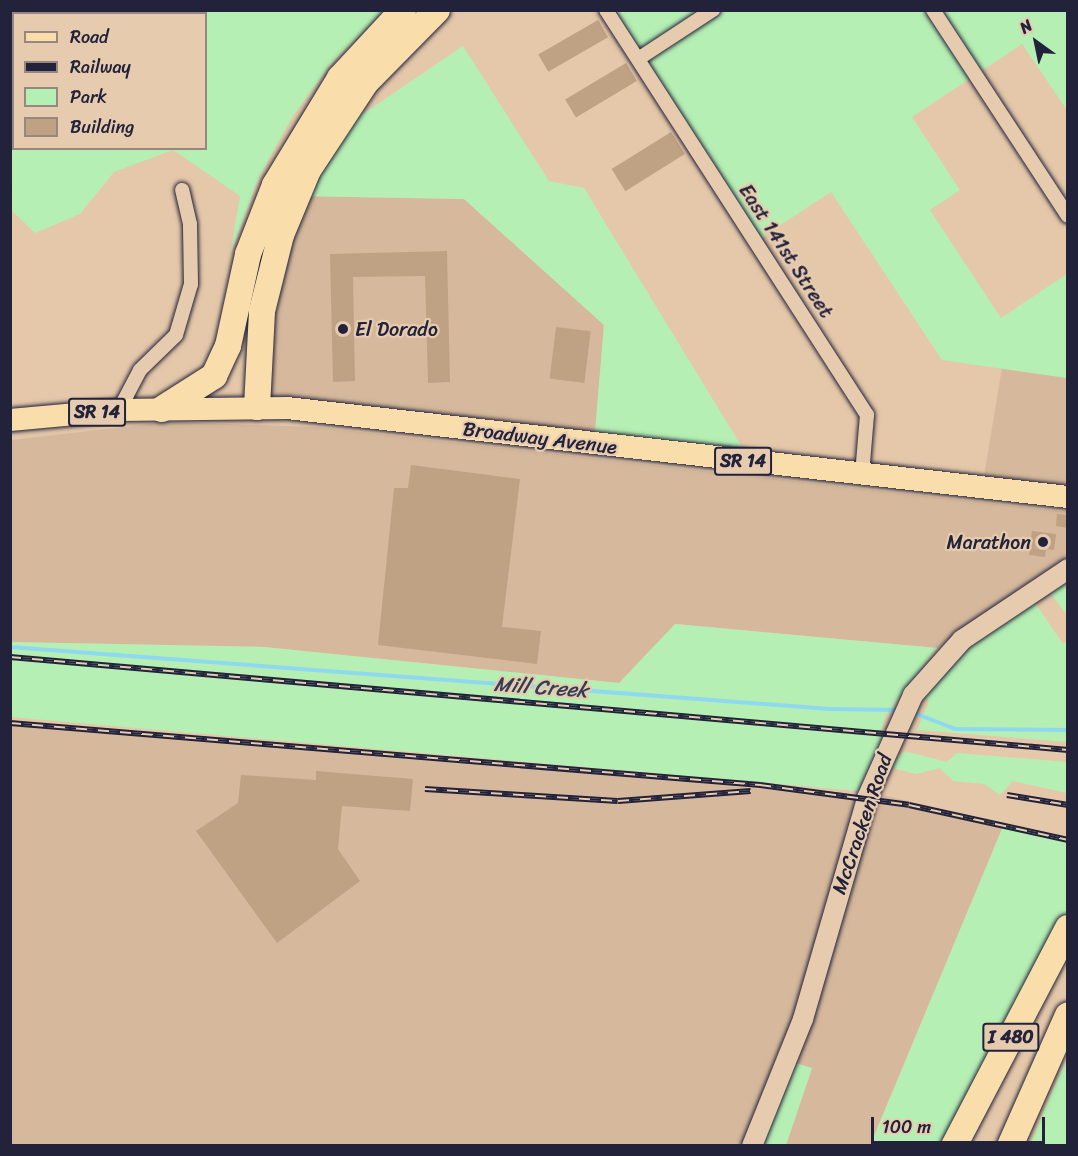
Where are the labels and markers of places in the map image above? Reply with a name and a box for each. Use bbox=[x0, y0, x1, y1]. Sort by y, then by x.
place label: El Dorado bbox=[355, 317, 438, 341]
marker: El Dorado bbox=[336, 322, 350, 336]
place label: Marathon bbox=[947, 530, 1031, 554]
marker: Marathon bbox=[1036, 535, 1050, 549]

